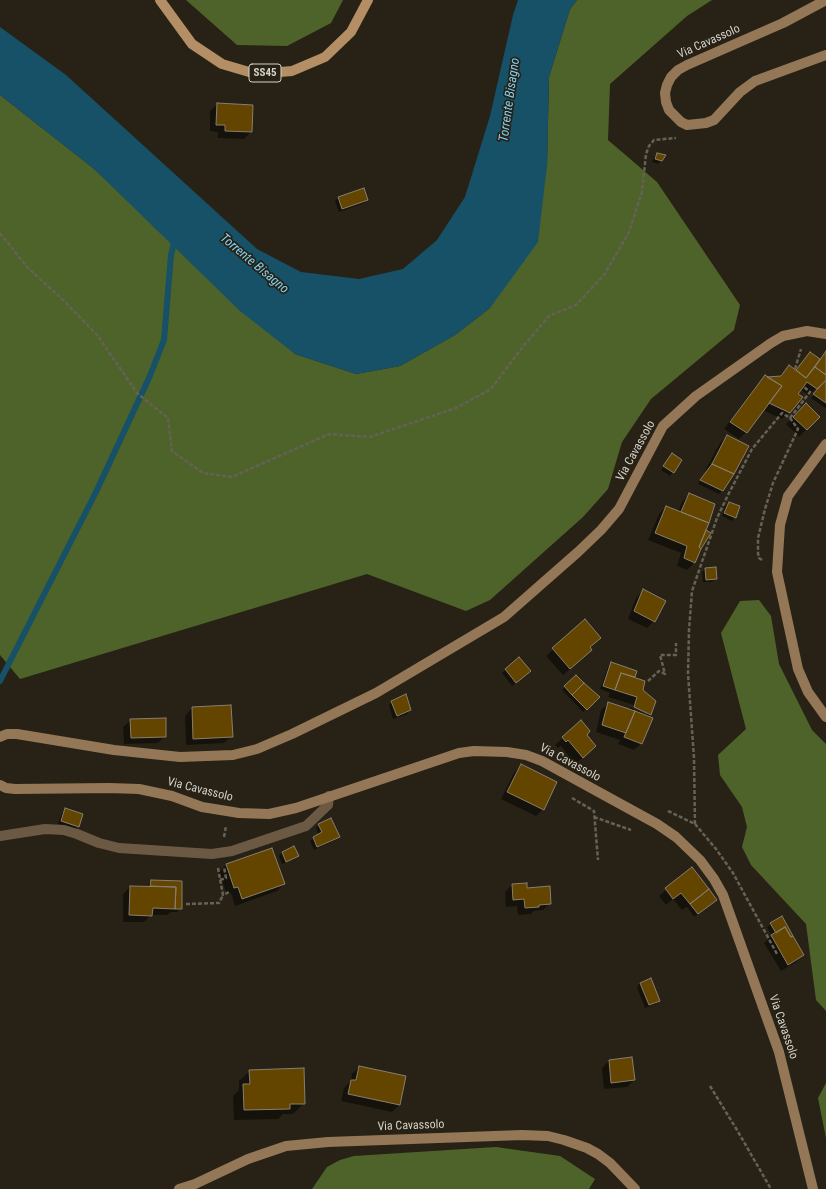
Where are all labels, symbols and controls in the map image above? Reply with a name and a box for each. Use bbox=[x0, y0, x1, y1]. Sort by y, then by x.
street label: Via Cavassolo bbox=[675, 22, 743, 62]
water label: Torrente Bisagno bbox=[496, 57, 524, 143]
road number: SS45 bbox=[249, 64, 281, 82]
water label: Torrente Bisagno bbox=[217, 231, 291, 297]
street label: Via Cavassolo bbox=[613, 418, 659, 484]
street label: Via Cavassolo bbox=[537, 741, 603, 785]
street label: Via Cavassolo bbox=[166, 775, 234, 805]
street label: Via Cavassolo bbox=[765, 993, 801, 1061]
street label: Via Cavassolo bbox=[377, 1118, 445, 1134]

